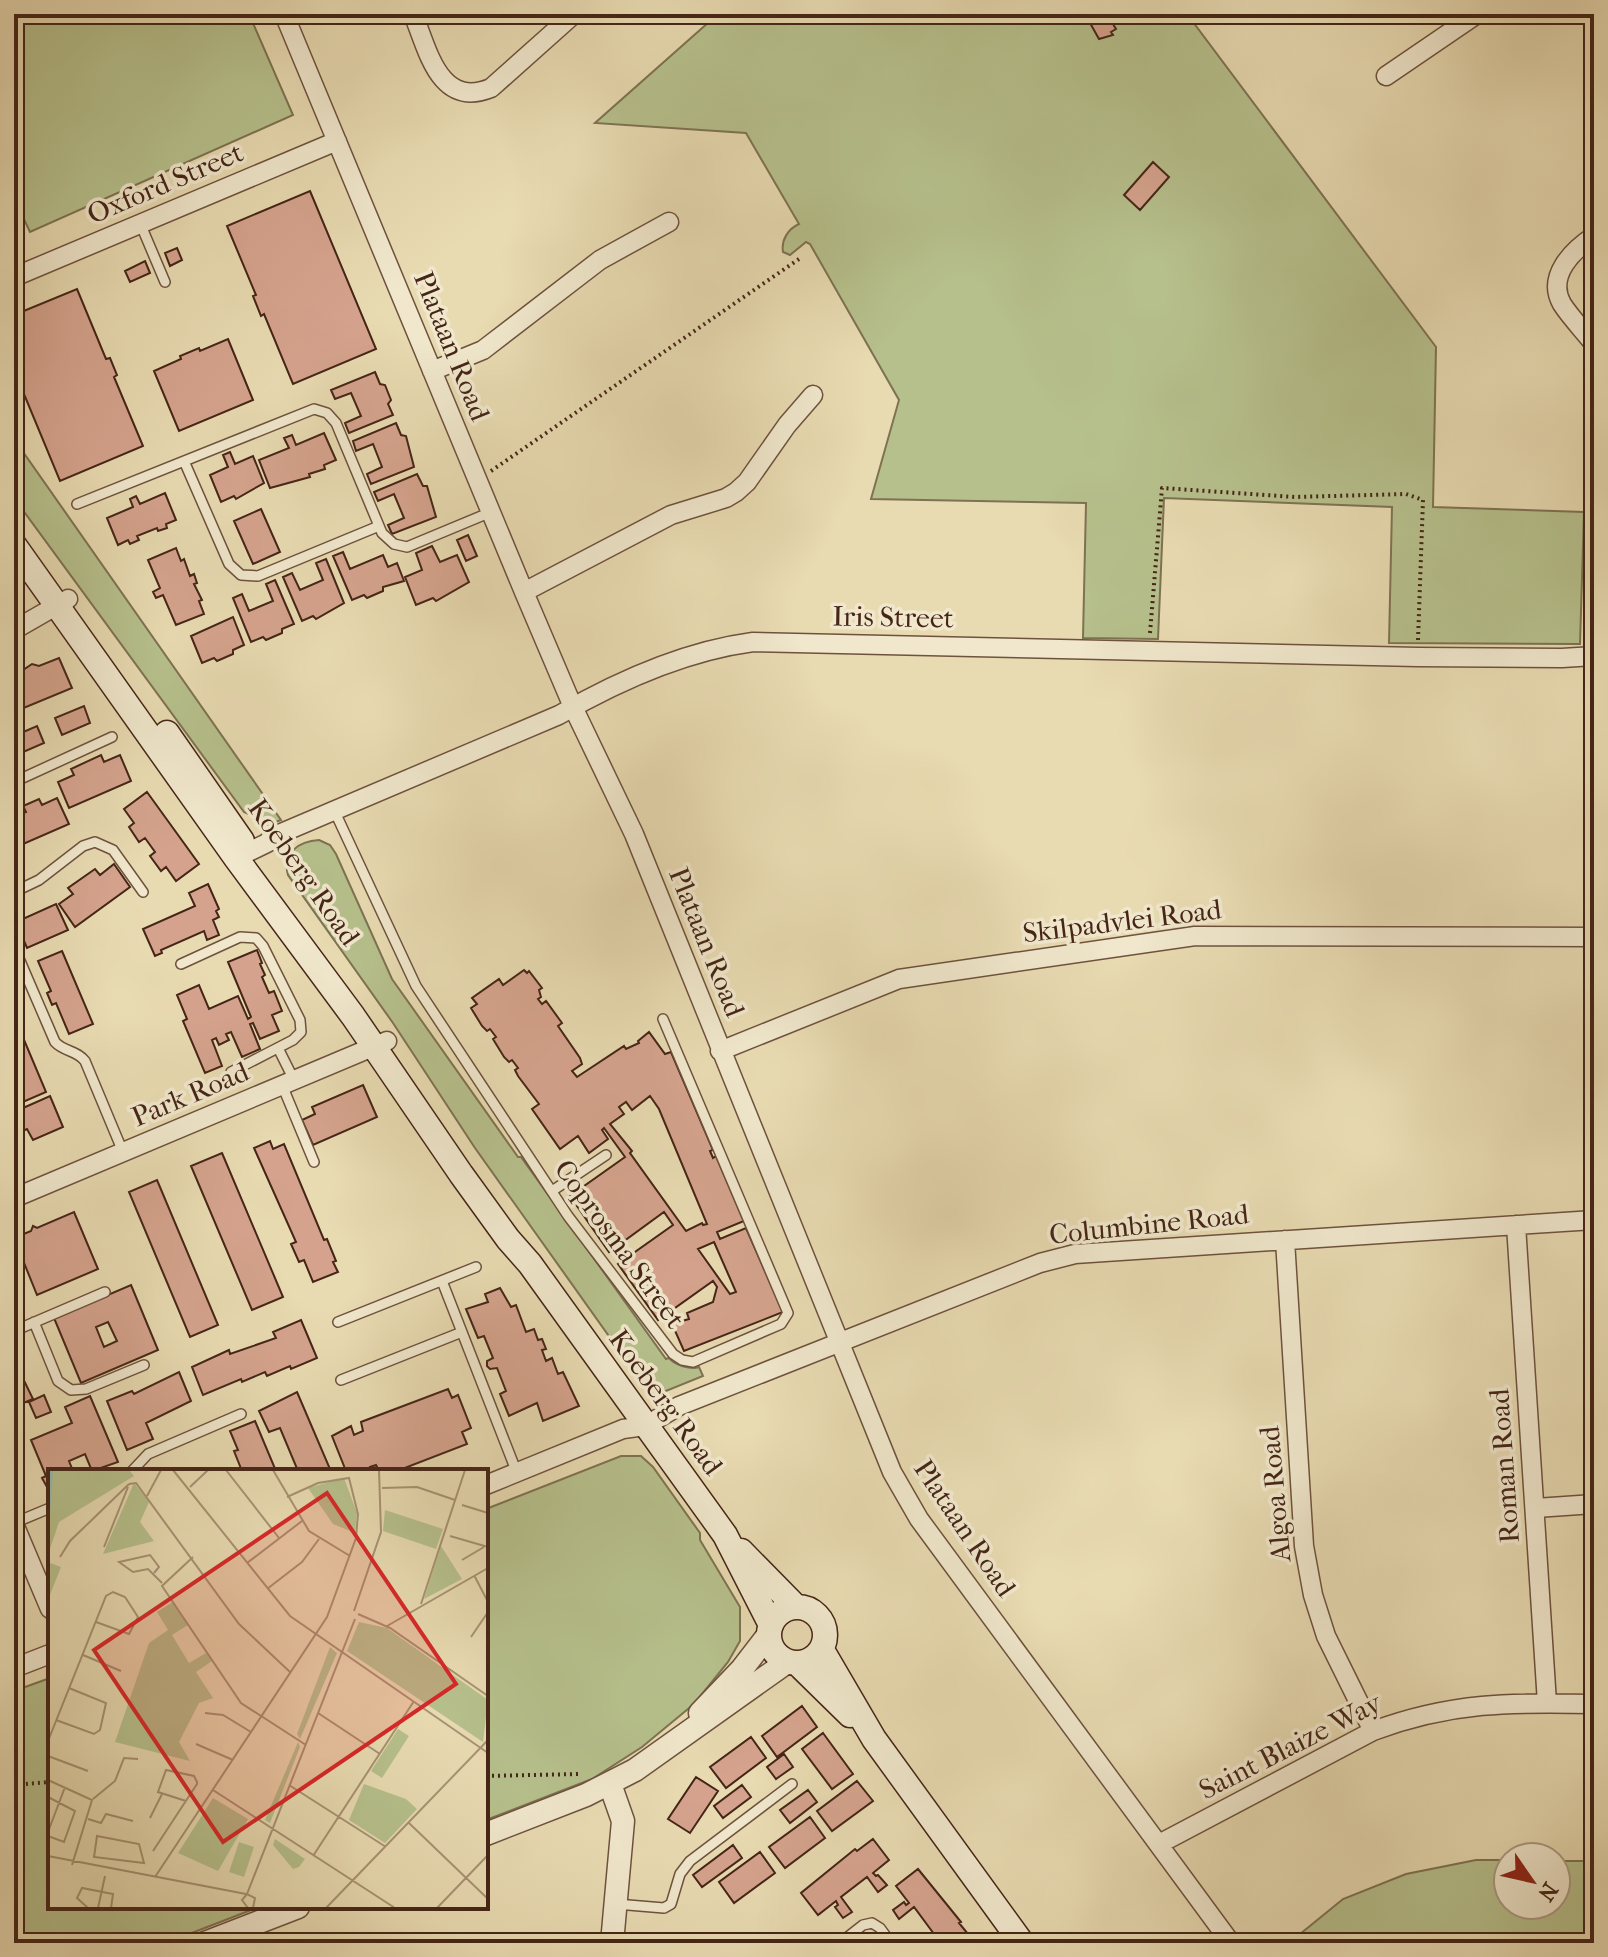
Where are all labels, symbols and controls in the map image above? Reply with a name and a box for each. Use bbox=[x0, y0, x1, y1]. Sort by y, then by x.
street label: Oxford Street bbox=[82, 135, 248, 231]
street label: Plataan Road bbox=[407, 267, 497, 426]
street label: Iris Street bbox=[832, 599, 954, 635]
street label: Koeberg Road bbox=[241, 792, 367, 952]
street label: Plataan Road bbox=[662, 863, 752, 1022]
street label: Skilpadvlei Road bbox=[1021, 892, 1224, 950]
street label: Park Road bbox=[126, 1054, 254, 1133]
street label: Coprosma Street bbox=[548, 1153, 692, 1335]
street label: Columbine Road bbox=[1048, 1197, 1251, 1251]
street label: Koeberg Road bbox=[602, 1323, 730, 1482]
street label: Roman Road bbox=[1482, 1387, 1526, 1544]
street label: Algoa Road bbox=[1253, 1424, 1297, 1564]
street label: Plataan Road bbox=[907, 1453, 1023, 1603]
inset map bbox=[48, 1469, 488, 1909]
street label: Saint Blaize Way bbox=[1193, 1685, 1388, 1806]
north arrow bbox=[1492, 1841, 1572, 1921]
text: N bbox=[1532, 1877, 1563, 1906]

